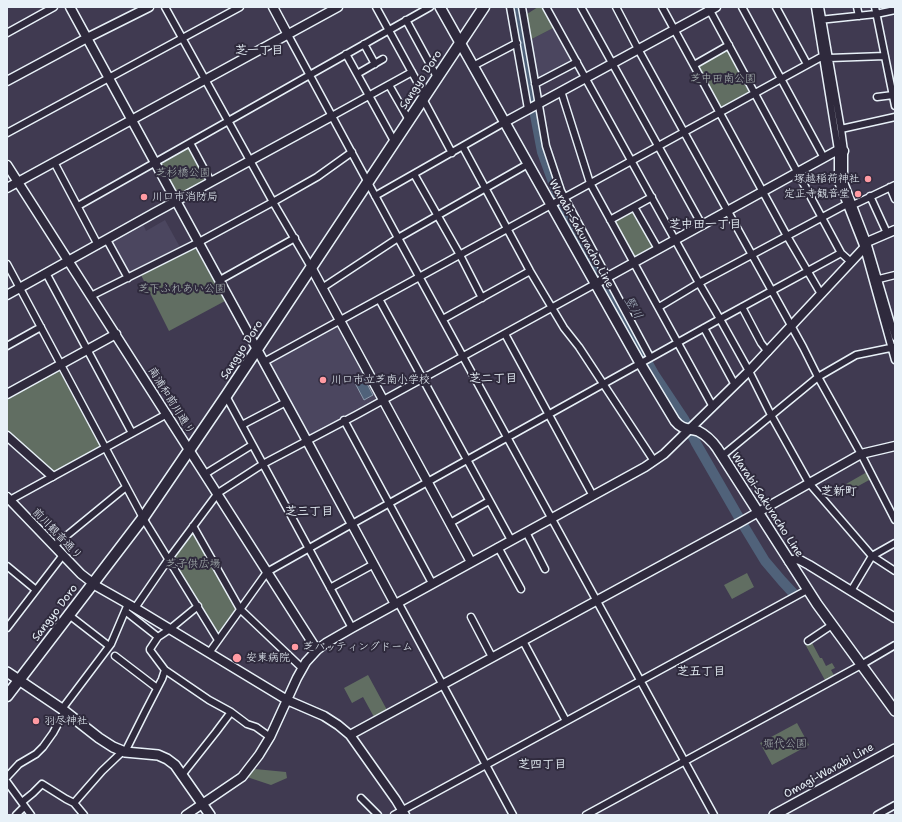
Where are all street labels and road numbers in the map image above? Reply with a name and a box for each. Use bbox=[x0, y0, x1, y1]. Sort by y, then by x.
street label: Sangyo Doro bbox=[397, 48, 445, 112]
street label: Warabi-Sakuracho Line bbox=[546, 177, 616, 291]
street label: Sangyo Doro bbox=[218, 318, 266, 382]
street label: 南浦和前川通り bbox=[145, 365, 197, 437]
street label: Warabi-Sakuracho Line bbox=[728, 450, 806, 560]
street label: 前川観音通り bbox=[29, 506, 85, 562]
street label: Sangyo Doro bbox=[29, 582, 81, 644]
street label: Omagi-Warabi Line bbox=[782, 741, 876, 801]

